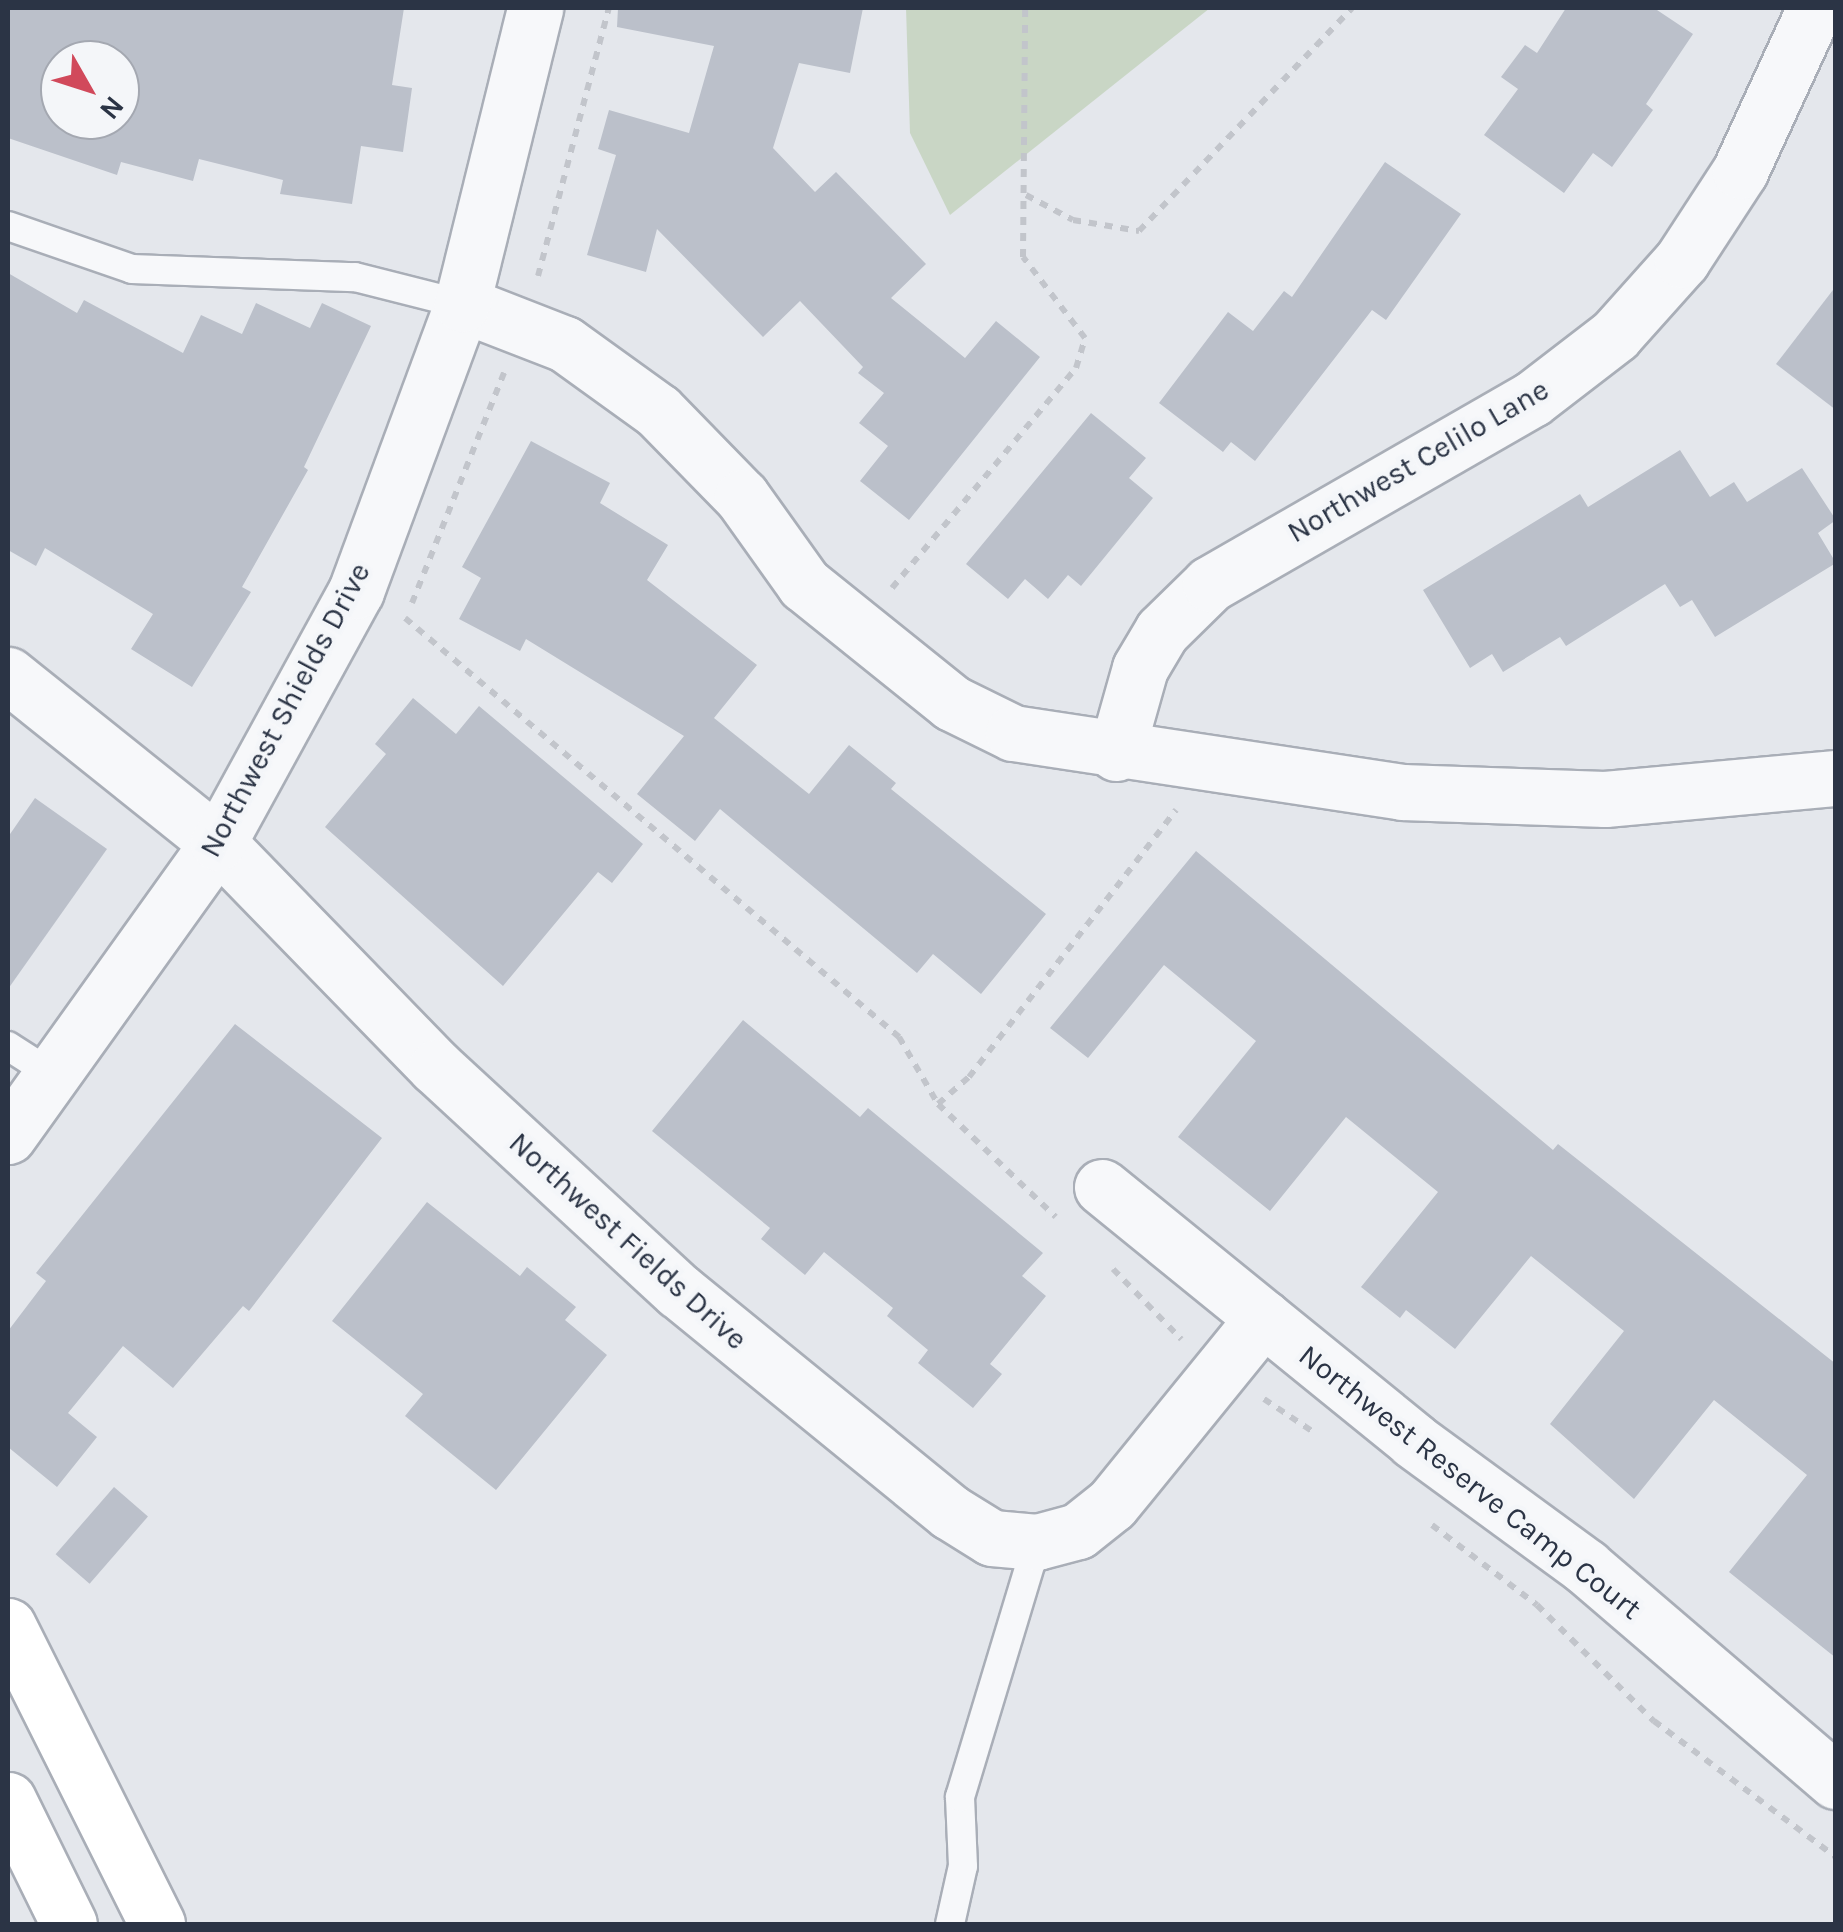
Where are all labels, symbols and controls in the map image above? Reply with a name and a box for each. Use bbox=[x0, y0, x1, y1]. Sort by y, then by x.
north arrow bbox=[40, 40, 140, 140]
text: N bbox=[93, 90, 131, 126]
street label: Northwest Celilo Lane bbox=[1281, 372, 1555, 550]
street label: Northwest Shields Drive bbox=[192, 557, 378, 863]
street label: Northwest Fields Drive bbox=[502, 1125, 754, 1357]
street label: Northwest Reserve Camp Court bbox=[1292, 1337, 1648, 1627]

